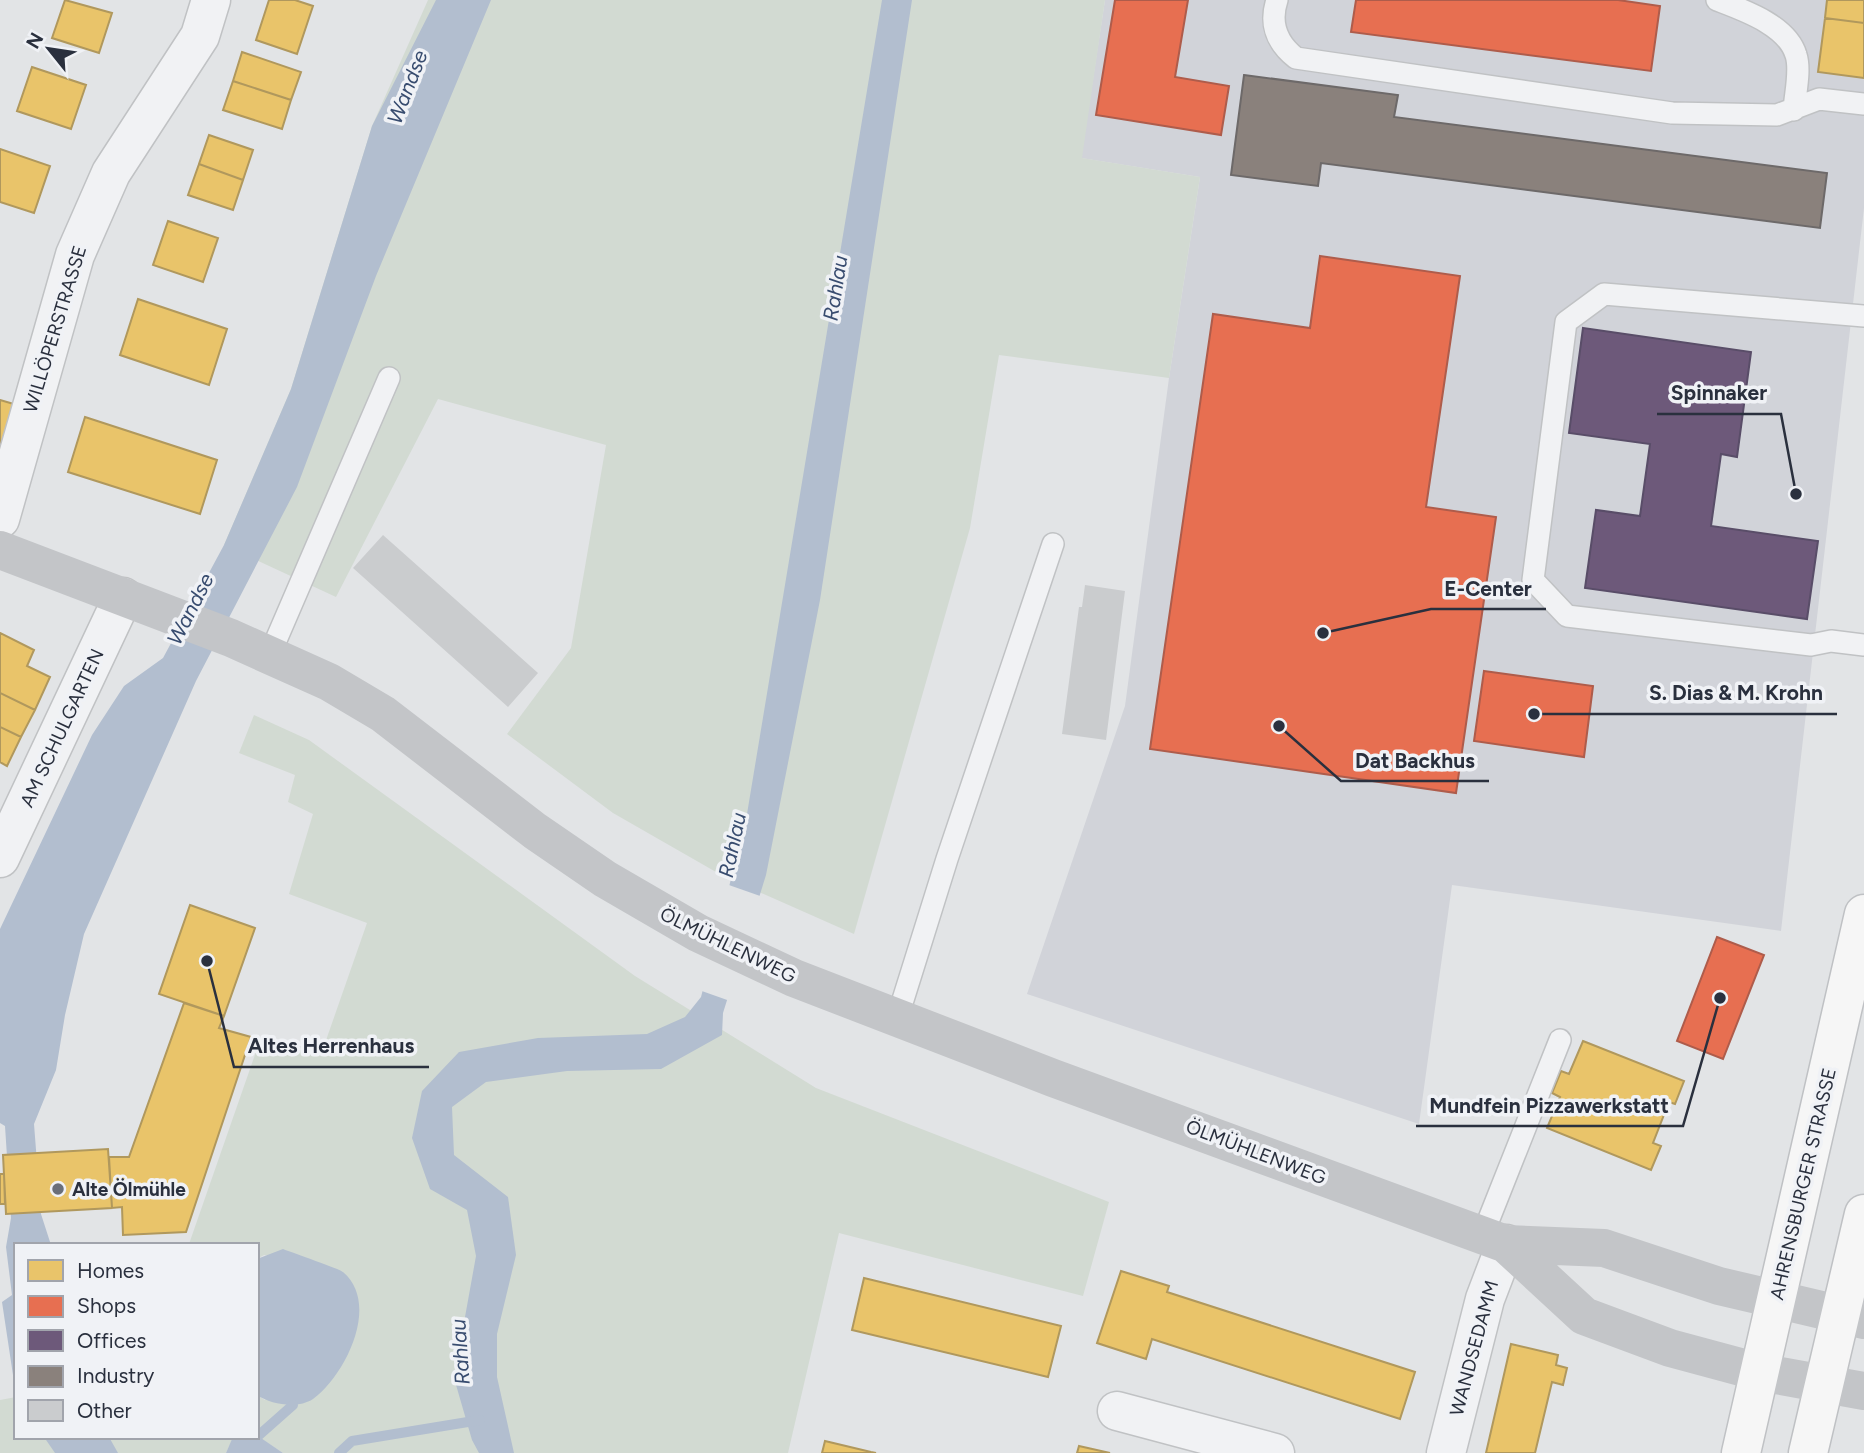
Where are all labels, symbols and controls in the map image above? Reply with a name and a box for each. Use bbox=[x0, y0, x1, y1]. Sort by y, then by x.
north arrow bbox=[14, 14, 84, 84]
text: N bbox=[21, 29, 48, 53]
water label: Wandse bbox=[382, 46, 433, 127]
street label: WILLÖPERSTRASSE bbox=[19, 243, 91, 415]
water label: Rahlau bbox=[817, 253, 853, 323]
callout: Spinnaker bbox=[1657, 372, 1781, 414]
text: Spinnaker bbox=[1671, 380, 1767, 405]
callout: E-Center bbox=[1431, 567, 1546, 609]
water label: Wandse bbox=[161, 569, 219, 649]
text: E-Center bbox=[1444, 576, 1532, 601]
street label: AM SCHULGARTEN bbox=[15, 645, 109, 811]
callout: S. Dias & M. Krohn bbox=[1635, 672, 1837, 714]
text: S. Dias & M. Krohn bbox=[1649, 680, 1823, 705]
callout: Dat Backhus bbox=[1341, 739, 1489, 781]
text: Dat Backhus bbox=[1355, 748, 1475, 773]
water label: Rahlau bbox=[713, 810, 751, 880]
street label: ÖLMÜHLENWEG bbox=[656, 902, 800, 988]
callout: Altes Herrenhaus bbox=[234, 1025, 429, 1067]
text: Altes Herrenhaus bbox=[248, 1033, 414, 1058]
street label: AHRENSBURGER STRASSE bbox=[1765, 1066, 1841, 1302]
callout: Mundfein Pizzawerkstatt bbox=[1416, 1084, 1683, 1126]
text: Mundfein Pizzawerkstatt bbox=[1429, 1093, 1669, 1118]
street label: ÖLMÜHLENWEG bbox=[1183, 1115, 1329, 1189]
place label: Alte Ölmühle bbox=[72, 1178, 186, 1201]
marker: Alte Ölmühle bbox=[50, 1181, 66, 1197]
legend bbox=[14, 1243, 259, 1439]
text: Homes bbox=[77, 1258, 144, 1283]
street label: WANDSEDAMM bbox=[1445, 1278, 1503, 1418]
text: Shops bbox=[77, 1293, 136, 1318]
water label: Rahlau bbox=[445, 1318, 475, 1386]
text: Offices bbox=[77, 1328, 146, 1353]
text: Industry bbox=[77, 1363, 154, 1388]
text: Other bbox=[77, 1398, 132, 1423]

